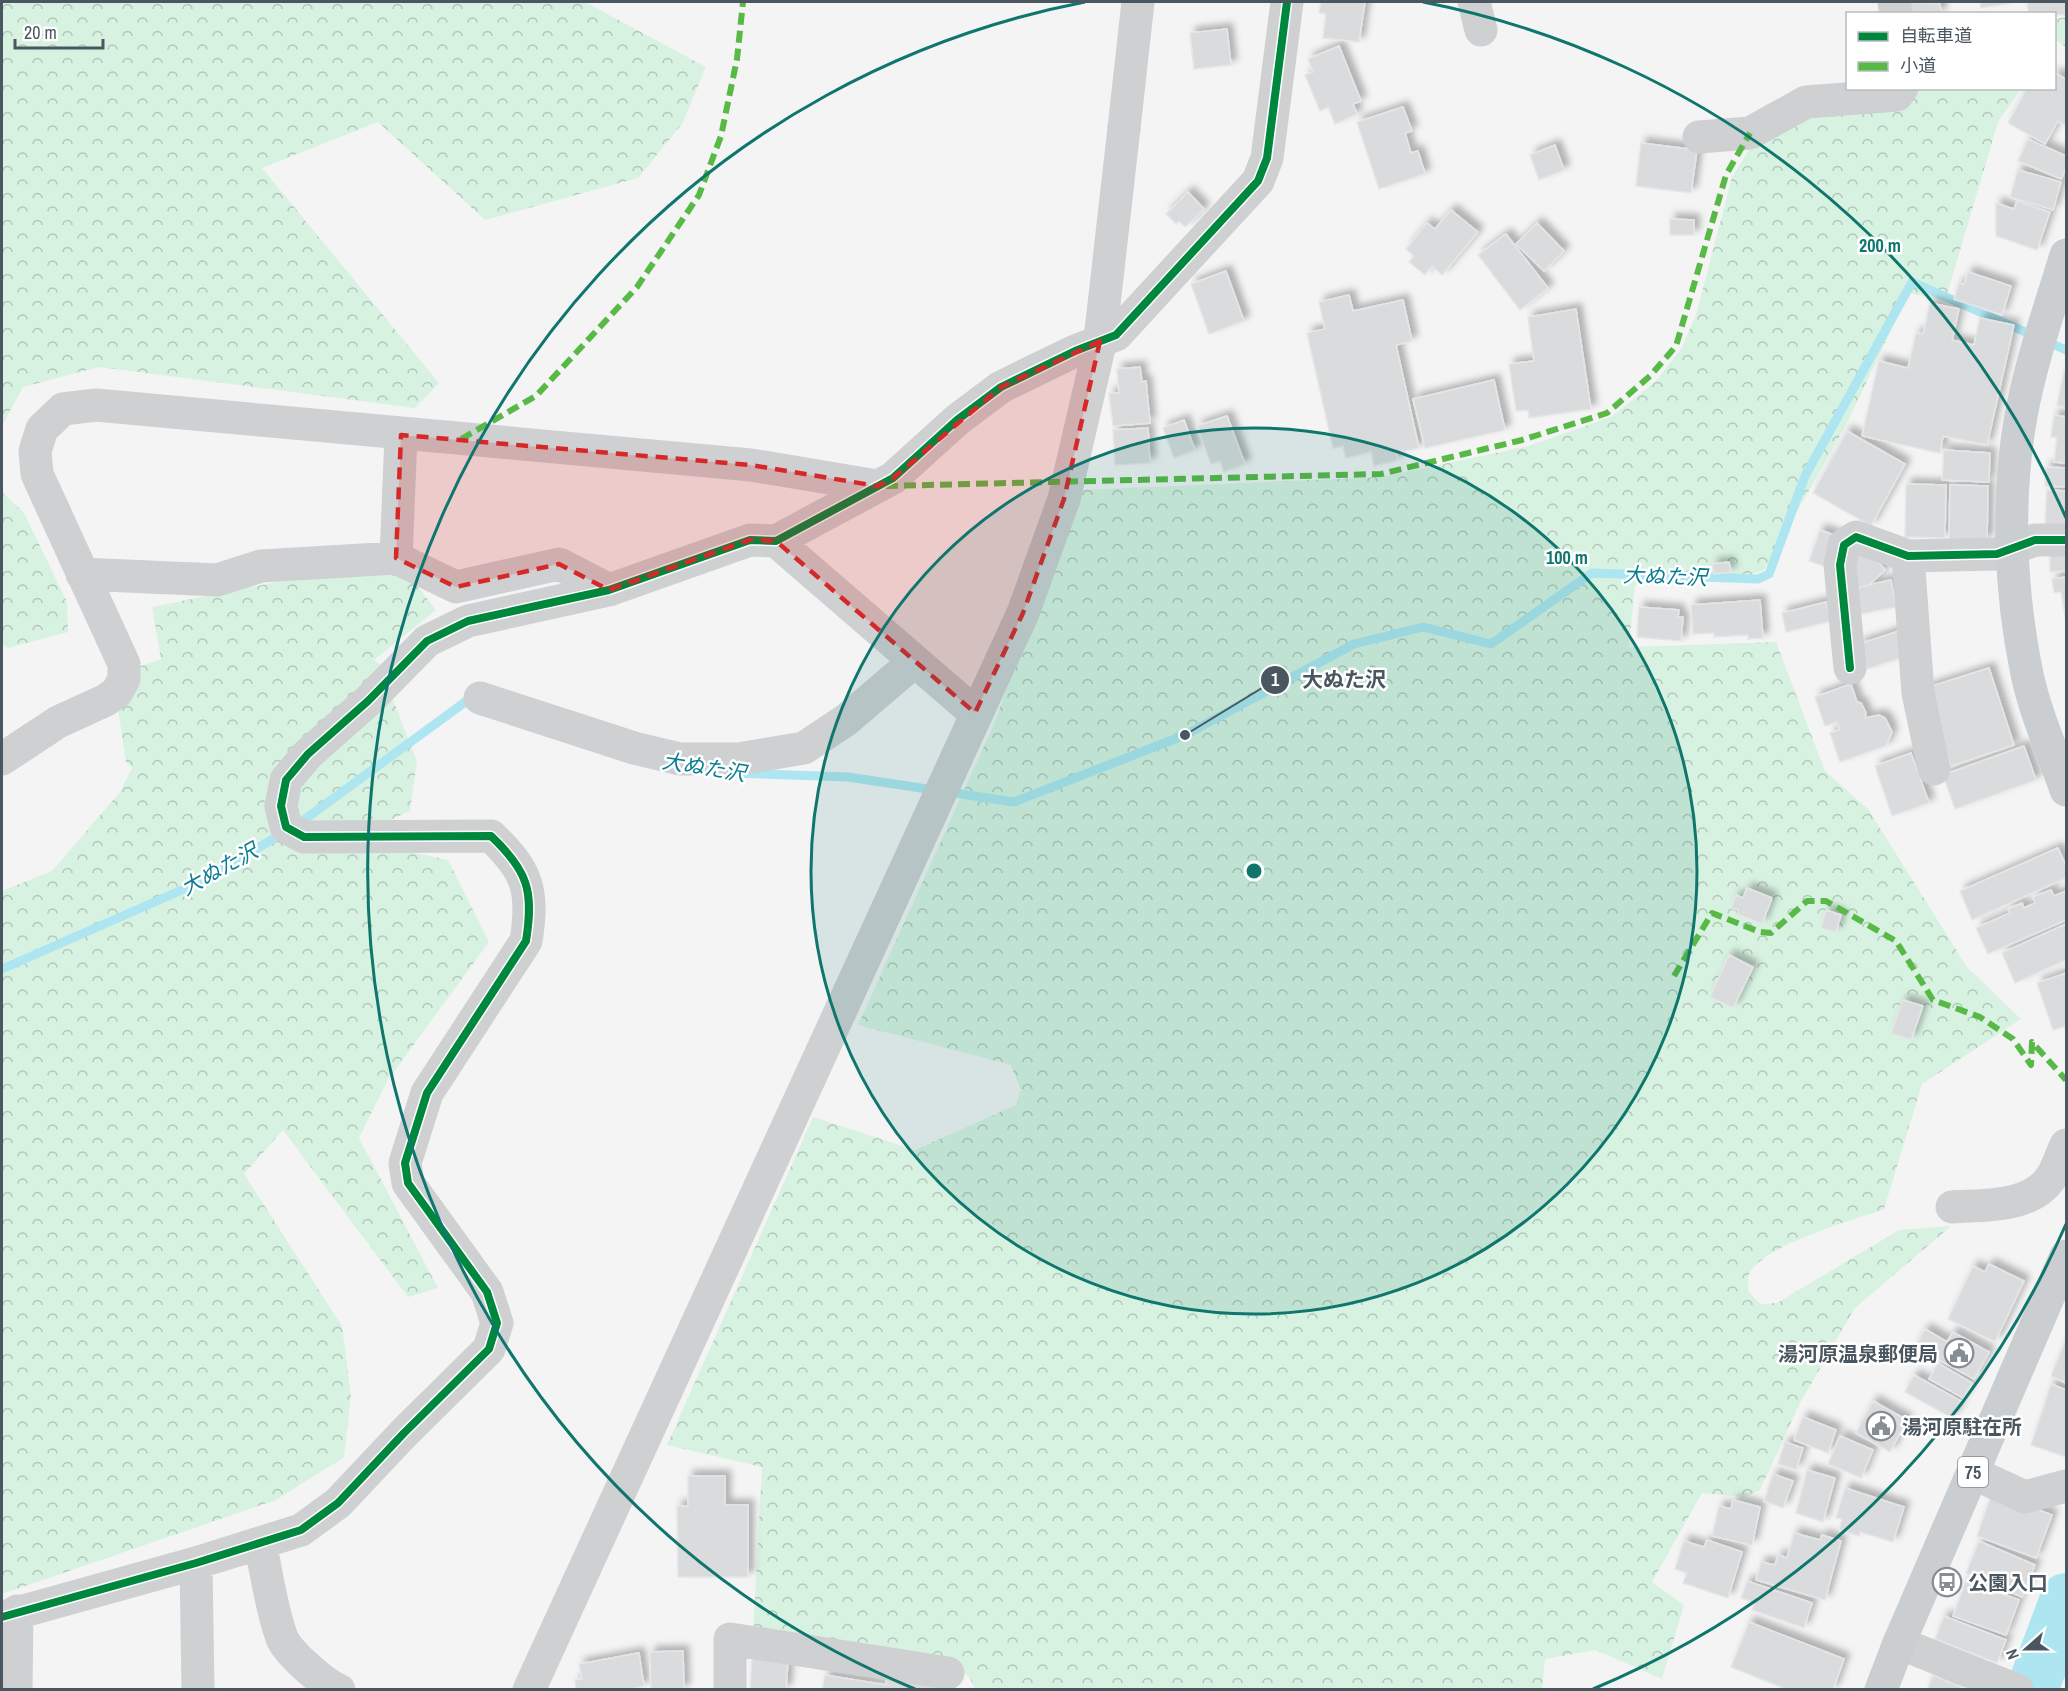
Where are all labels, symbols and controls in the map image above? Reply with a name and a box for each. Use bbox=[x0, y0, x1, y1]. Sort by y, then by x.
scale bar bbox=[15, 12, 104, 50]
legend bbox=[1846, 12, 2056, 90]
text: 20 m bbox=[24, 20, 57, 45]
text: 自転車道 bbox=[1900, 23, 1972, 48]
text: 小道 bbox=[1900, 53, 1936, 78]
text: 200 m bbox=[1859, 233, 1901, 258]
text: 100 m bbox=[1546, 545, 1588, 570]
water label: 大ぬた沢 bbox=[1623, 560, 1710, 592]
callout: 大ぬた沢 bbox=[1260, 660, 1398, 699]
text: 大ぬた沢 bbox=[1302, 665, 1386, 694]
text: 1 bbox=[1271, 667, 1280, 692]
water label: 大ぬた沢 bbox=[660, 746, 751, 788]
water label: 大ぬた沢 bbox=[175, 835, 265, 902]
centre of rings bbox=[1244, 861, 1264, 881]
public building icon: 湯河原温泉郵便局 bbox=[1943, 1337, 1975, 1369]
place label: 湯河原温泉郵便局 bbox=[1778, 1340, 1938, 1367]
public building icon: 湯河原駐在所 bbox=[1865, 1410, 1897, 1442]
place label: 湯河原駐在所 bbox=[1902, 1413, 2022, 1440]
road number: 75 bbox=[1958, 1457, 1988, 1487]
bus stop icon: 公園入口 bbox=[1931, 1566, 1963, 1598]
place label: 公園入口 bbox=[1968, 1569, 2048, 1596]
north arrow bbox=[1996, 1619, 2056, 1679]
text: N bbox=[2000, 1646, 2024, 1663]

